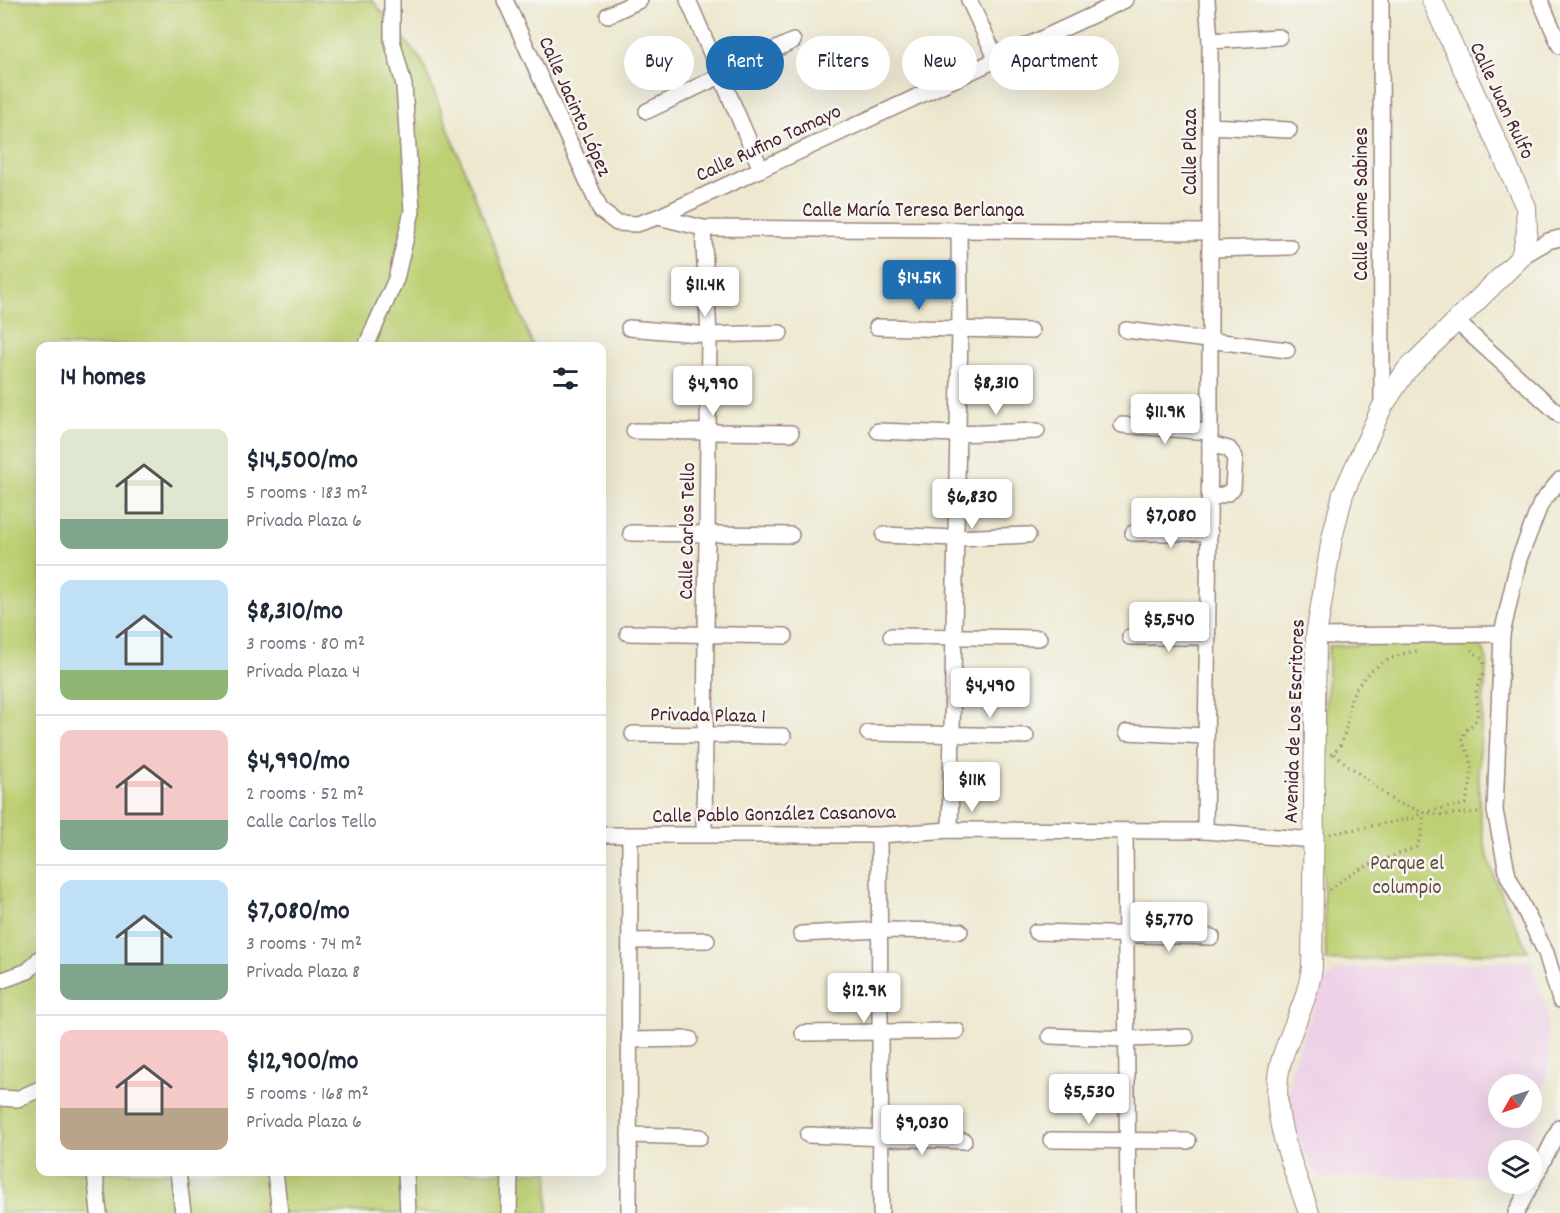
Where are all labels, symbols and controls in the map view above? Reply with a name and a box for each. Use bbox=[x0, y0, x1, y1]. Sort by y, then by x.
street label: Calle Jacinto López bbox=[529, 32, 618, 182]
chip: Buy bbox=[624, 36, 694, 90]
chip: Rent bbox=[706, 36, 784, 90]
chip: Filters bbox=[796, 36, 890, 90]
chip: New bbox=[902, 36, 977, 90]
chip: Apartment bbox=[989, 36, 1119, 90]
street label: Calle Juan Rulfo bbox=[1460, 38, 1541, 165]
street label: Calle Rufino Tamayo bbox=[692, 98, 847, 192]
street label: Calle Plaza bbox=[1177, 108, 1207, 195]
street label: Calle Jaime Sabines bbox=[1348, 127, 1378, 281]
street label: Calle María Teresa Berlanga bbox=[802, 197, 1025, 227]
pin: $14.5K bbox=[870, 260, 968, 311]
text: $14.5K bbox=[897, 265, 941, 293]
pin: $11.4K bbox=[656, 267, 754, 318]
text: $11.4K bbox=[685, 272, 725, 300]
text: 14 homes bbox=[60, 360, 146, 397]
icon: filters bbox=[549, 362, 582, 395]
pin: $8,310 bbox=[947, 365, 1045, 416]
pin: $4,990 bbox=[664, 366, 762, 417]
text: $8,310 bbox=[973, 370, 1019, 398]
text: $4,990 bbox=[687, 371, 739, 399]
pin: $11.9K bbox=[1116, 394, 1214, 445]
text: $11.9K bbox=[1145, 399, 1185, 427]
text: $14,500/mo bbox=[246, 443, 358, 480]
icon: home bbox=[108, 453, 180, 525]
street label: Calle Carlos Tello bbox=[673, 462, 705, 600]
pin: $6,830 bbox=[923, 479, 1021, 530]
text: 5 rooms · 183 m² bbox=[246, 480, 368, 508]
text: $6,830 bbox=[946, 484, 998, 512]
pin: $7,080 bbox=[1122, 498, 1220, 549]
text: $7,080 bbox=[1145, 503, 1197, 531]
text: Privada Plaza 6 bbox=[246, 508, 362, 536]
text: $8,310/mo bbox=[246, 594, 343, 631]
pin: $5,540 bbox=[1120, 602, 1218, 653]
icon: home bbox=[108, 604, 180, 676]
text: $5,540 bbox=[1143, 607, 1195, 635]
street label: Avenida de Los Escritores bbox=[1277, 618, 1315, 824]
text: 3 rooms · 80 m² bbox=[246, 631, 365, 659]
text: Privada Plaza 4 bbox=[246, 659, 360, 687]
pin: $4,490 bbox=[941, 668, 1039, 719]
text: $4,490 bbox=[965, 673, 1015, 701]
street label: Privada Plaza 1 bbox=[650, 701, 766, 733]
text: $4,990/mo bbox=[246, 744, 350, 781]
icon: home bbox=[108, 754, 180, 826]
pin: $11K bbox=[936, 762, 1008, 813]
text: $11K bbox=[958, 767, 986, 795]
text: 2 rooms · 52 m² bbox=[246, 781, 364, 809]
street label: Calle Pablo González Casanova bbox=[652, 799, 897, 833]
text: Calle Carlos Tello bbox=[246, 809, 377, 837]
park label: Parque el columpio bbox=[1370, 850, 1444, 904]
text: $7,080/mo bbox=[246, 894, 350, 931]
pin: $5,770 bbox=[1120, 902, 1218, 953]
icon: home bbox=[108, 904, 180, 976]
text: $5,770 bbox=[1144, 907, 1194, 935]
text: 3 rooms · 74 m² bbox=[246, 931, 362, 959]
text: Privada Plaza 8 bbox=[246, 959, 360, 987]
pin: $12.9K bbox=[815, 973, 913, 1024]
text: $12.9K bbox=[842, 978, 886, 1006]
text: $12,900/mo bbox=[246, 1044, 358, 1081]
icon: home bbox=[108, 1054, 180, 1126]
pin: $5,530 bbox=[1040, 1074, 1138, 1125]
north arrow bbox=[1488, 1074, 1542, 1128]
map controls bbox=[1488, 1074, 1542, 1194]
text: $5,530 bbox=[1063, 1079, 1115, 1107]
text: 5 rooms · 168 m² bbox=[246, 1081, 369, 1109]
pin: $9,030 bbox=[873, 1105, 971, 1156]
text: Privada Plaza 6 bbox=[246, 1109, 362, 1137]
text: $9,030 bbox=[895, 1110, 949, 1138]
button: layers bbox=[1488, 1140, 1542, 1194]

